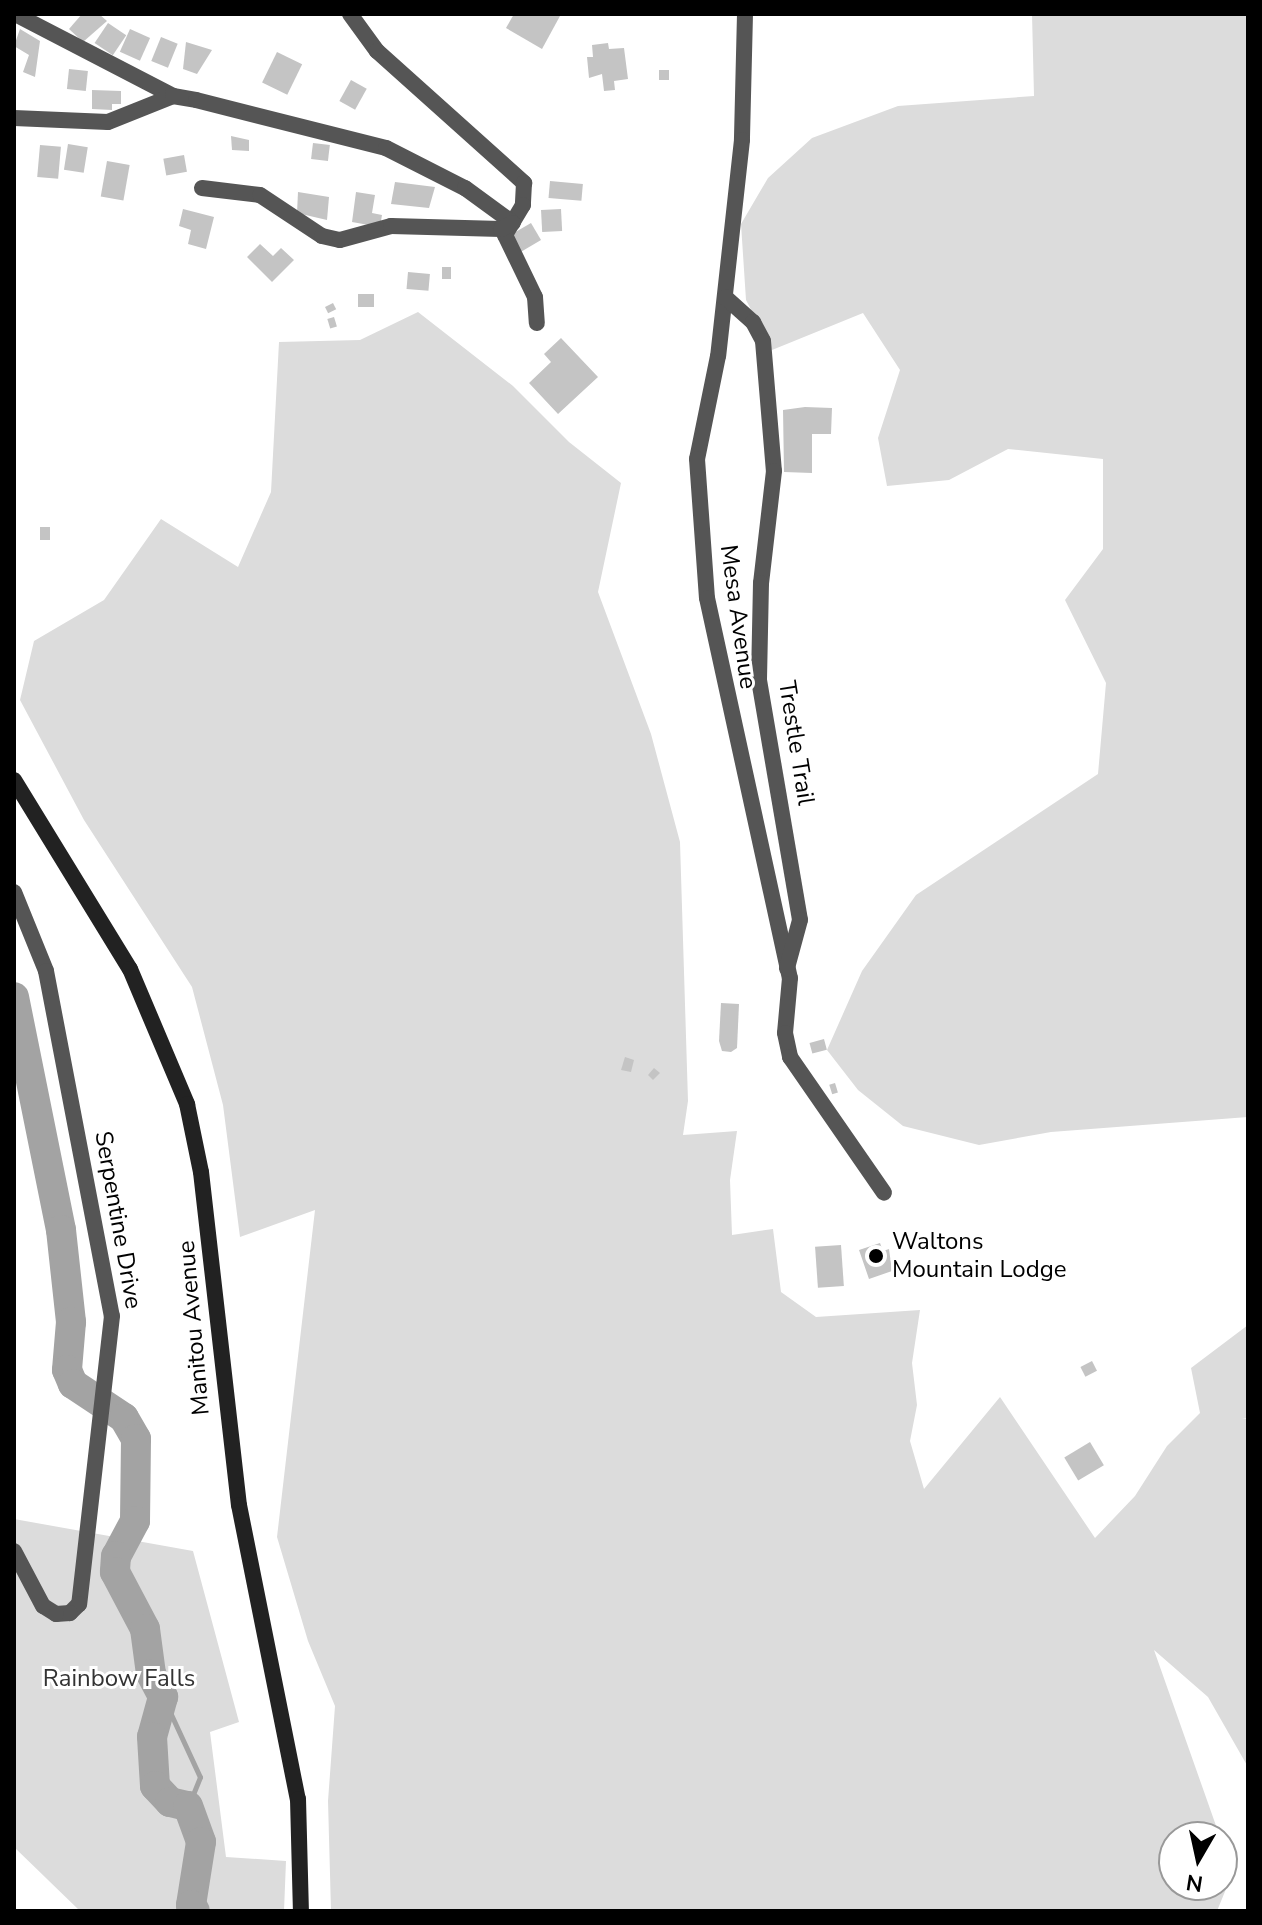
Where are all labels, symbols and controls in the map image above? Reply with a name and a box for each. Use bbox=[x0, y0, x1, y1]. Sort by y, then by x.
street label: Mesa Avenue bbox=[714, 543, 762, 691]
street label: Trestle Trail bbox=[772, 679, 820, 807]
street label: Serpentine Drive bbox=[88, 1129, 148, 1311]
place label: Waltons Mountain Lodge bbox=[892, 1228, 1067, 1284]
street label: Manitou Avenue bbox=[172, 1239, 216, 1417]
marker: Waltons Mountain Lodge bbox=[867, 1247, 885, 1265]
park label: Rainbow Falls bbox=[43, 1665, 195, 1693]
north arrow bbox=[1158, 1821, 1238, 1901]
text: N bbox=[1184, 1867, 1205, 1899]

